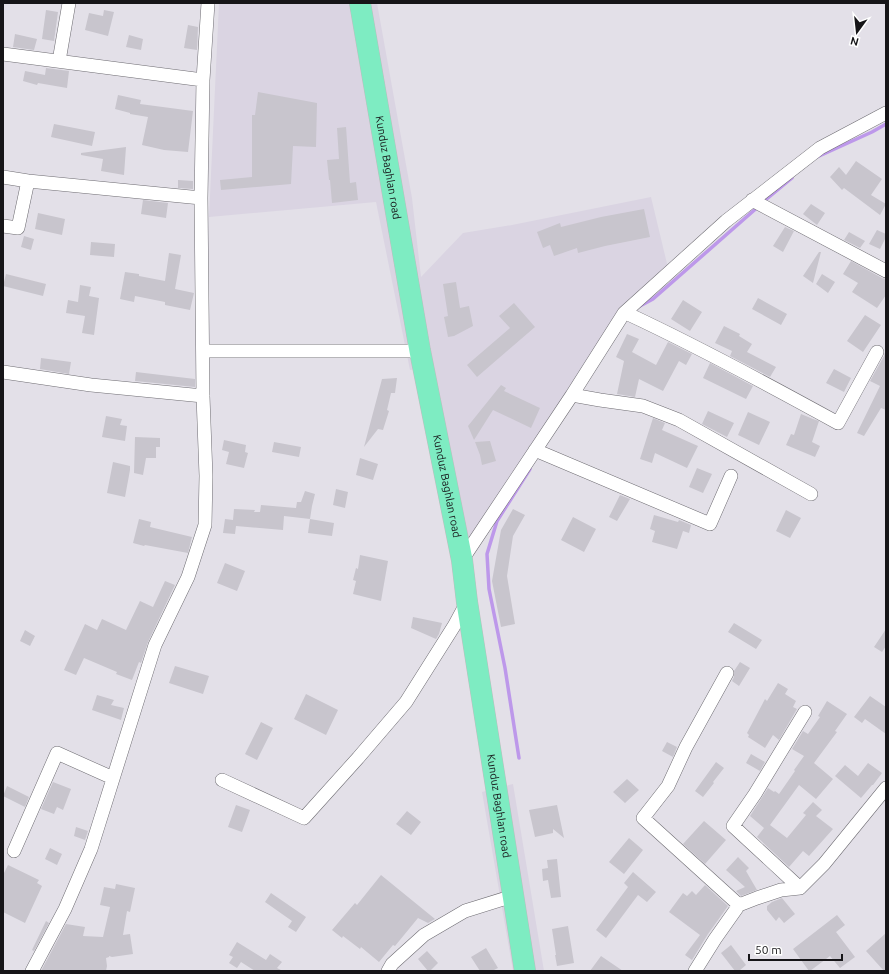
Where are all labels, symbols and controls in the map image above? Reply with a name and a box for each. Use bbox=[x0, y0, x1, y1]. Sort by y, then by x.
north arrow bbox=[837, 12, 877, 52]
text: N bbox=[849, 35, 860, 49]
street label: Kunduz Baghlan road bbox=[374, 115, 403, 220]
street label: Kunduz Baghlan road bbox=[431, 434, 463, 539]
street label: Kunduz Baghlan road bbox=[485, 753, 513, 859]
scale bar bbox=[749, 936, 842, 962]
text: 50 m bbox=[755, 943, 782, 956]

